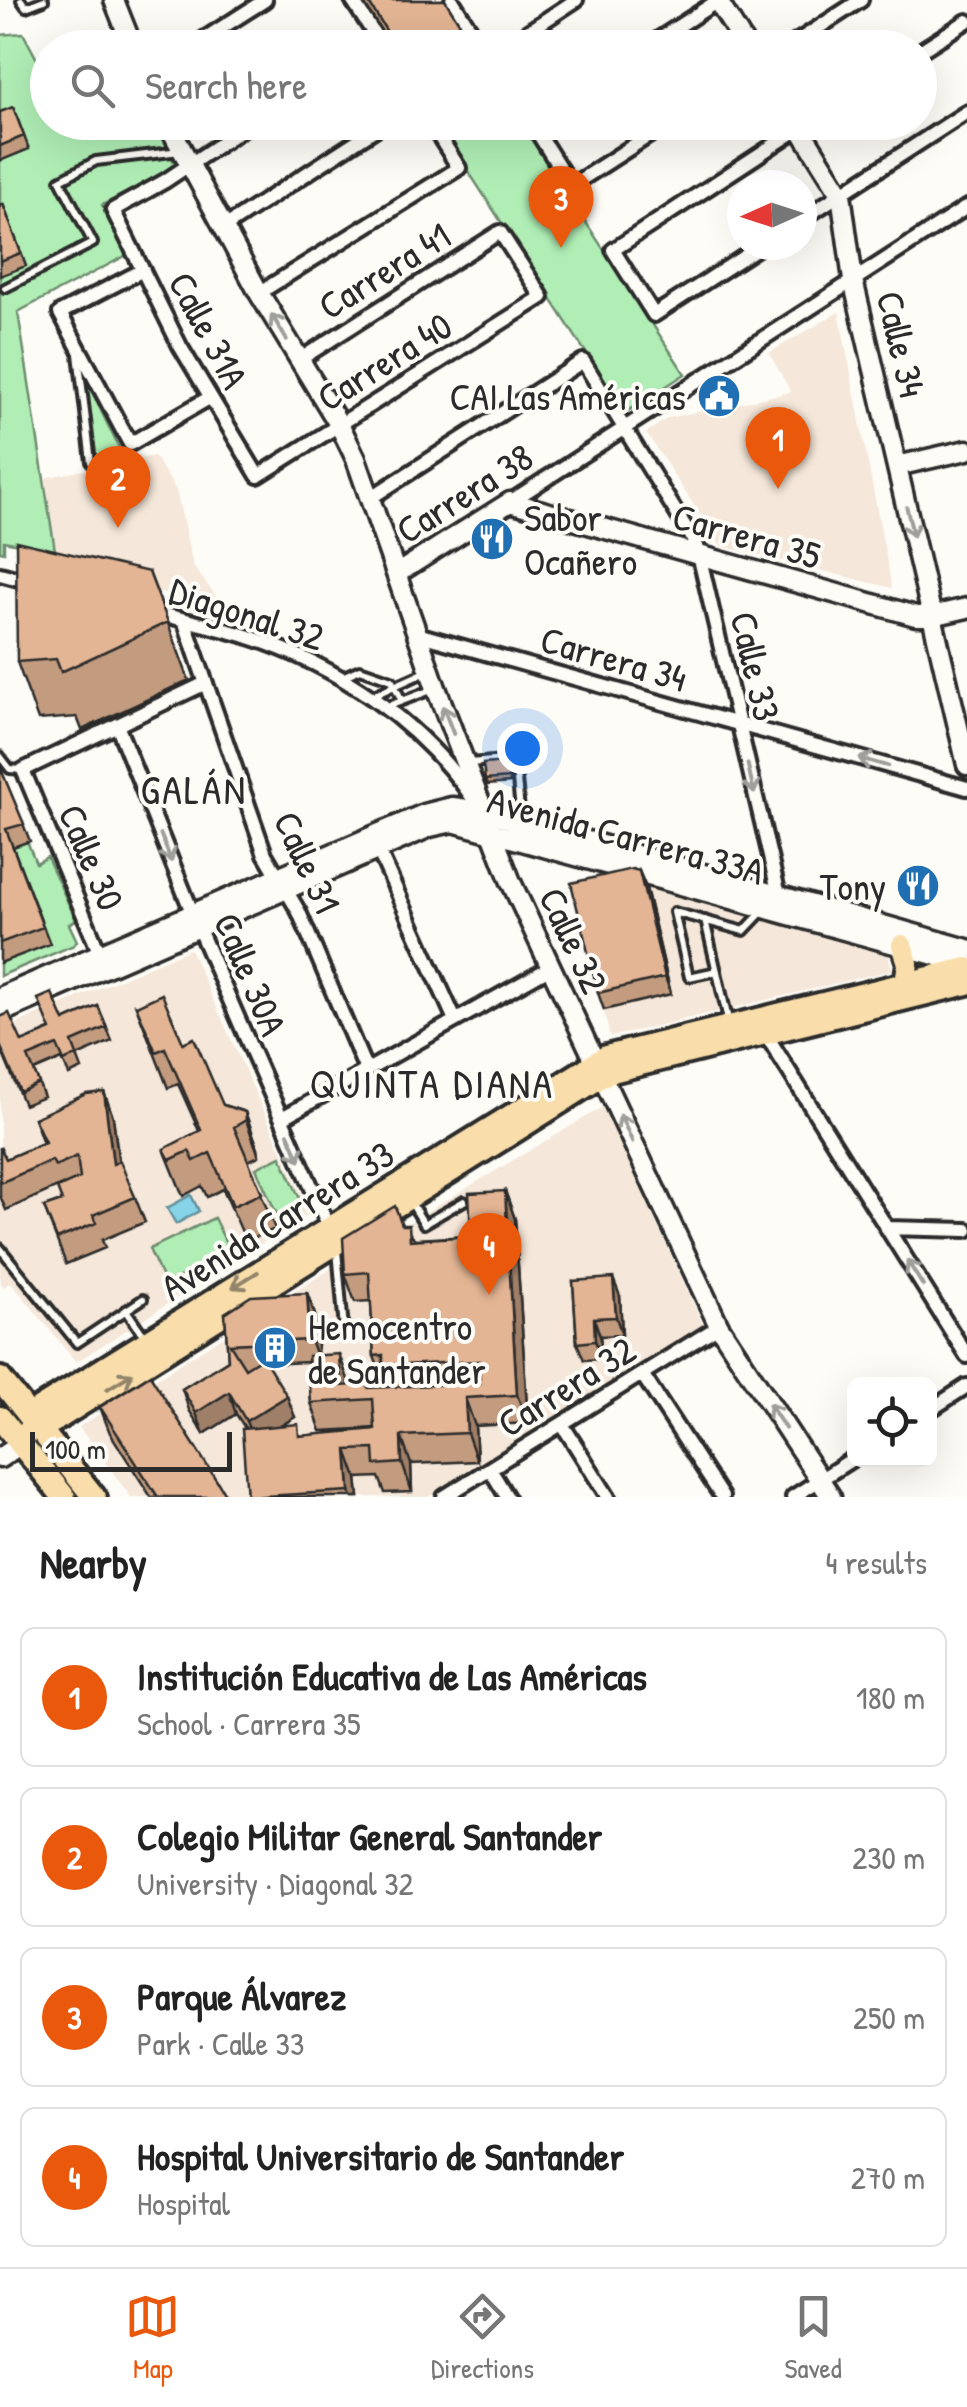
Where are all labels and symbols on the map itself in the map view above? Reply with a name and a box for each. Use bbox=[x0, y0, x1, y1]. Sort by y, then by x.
pin: 3 bbox=[528, 166, 594, 248]
north arrow bbox=[727, 170, 817, 260]
street label: Carrera 41 bbox=[308, 209, 460, 331]
street label: Calle 31A bbox=[157, 262, 261, 398]
street label: Calle 34 bbox=[865, 286, 939, 402]
street label: Carrera 40 bbox=[307, 299, 461, 423]
one-way arrow bbox=[269, 313, 289, 342]
place label: CAI Las Américas bbox=[450, 370, 686, 422]
public building icon: CAI Las Américas bbox=[696, 373, 742, 419]
pin: 1 bbox=[746, 406, 810, 489]
street label: Carrera 38 bbox=[386, 431, 542, 555]
pin: 2 bbox=[86, 446, 150, 528]
street label: Carrera 35 bbox=[667, 489, 827, 581]
place label: Sabor Ocañero bbox=[524, 491, 637, 587]
one-way arrow bbox=[902, 505, 920, 537]
restaurant icon: Sabor Ocañero bbox=[469, 516, 515, 562]
street label: Diagonal 32 bbox=[163, 564, 331, 662]
street label: Calle 33 bbox=[718, 607, 794, 725]
street label: Carrera 34 bbox=[535, 612, 693, 704]
one-way arrow bbox=[437, 705, 455, 736]
your location bbox=[497, 723, 548, 774]
one-way arrow bbox=[858, 751, 889, 770]
district label: GALÁN bbox=[141, 762, 247, 816]
one-way arrow bbox=[743, 762, 761, 794]
street label: Avenida Carrera 33A bbox=[482, 773, 770, 897]
street label: Calle 30 bbox=[47, 796, 137, 918]
street label: Calle 31 bbox=[262, 803, 354, 921]
one-way arrow bbox=[159, 832, 177, 863]
place label: Tony bbox=[820, 860, 886, 912]
restaurant icon: Tony bbox=[895, 863, 941, 909]
street label: Calle 32 bbox=[527, 879, 621, 1001]
street label: Calle 30A bbox=[202, 905, 300, 1043]
district label: QUINTA DIANA bbox=[309, 1056, 555, 1110]
one-way arrow bbox=[616, 1114, 635, 1144]
street label: Avenida Carrera 33 bbox=[151, 1128, 403, 1312]
one-way arrow bbox=[286, 1131, 304, 1162]
pin: 4 bbox=[456, 1212, 522, 1295]
one-way arrow bbox=[905, 1260, 926, 1288]
one-way arrow bbox=[231, 1270, 260, 1291]
place label: Hemocentro de Santander bbox=[308, 1300, 486, 1396]
street label: Carrera 32 bbox=[487, 1323, 645, 1449]
building icon: Hemocentro de Santander bbox=[252, 1325, 298, 1371]
one-way arrow bbox=[105, 1370, 133, 1391]
one-way arrow bbox=[767, 1402, 788, 1430]
scale bar bbox=[30, 1427, 232, 1472]

